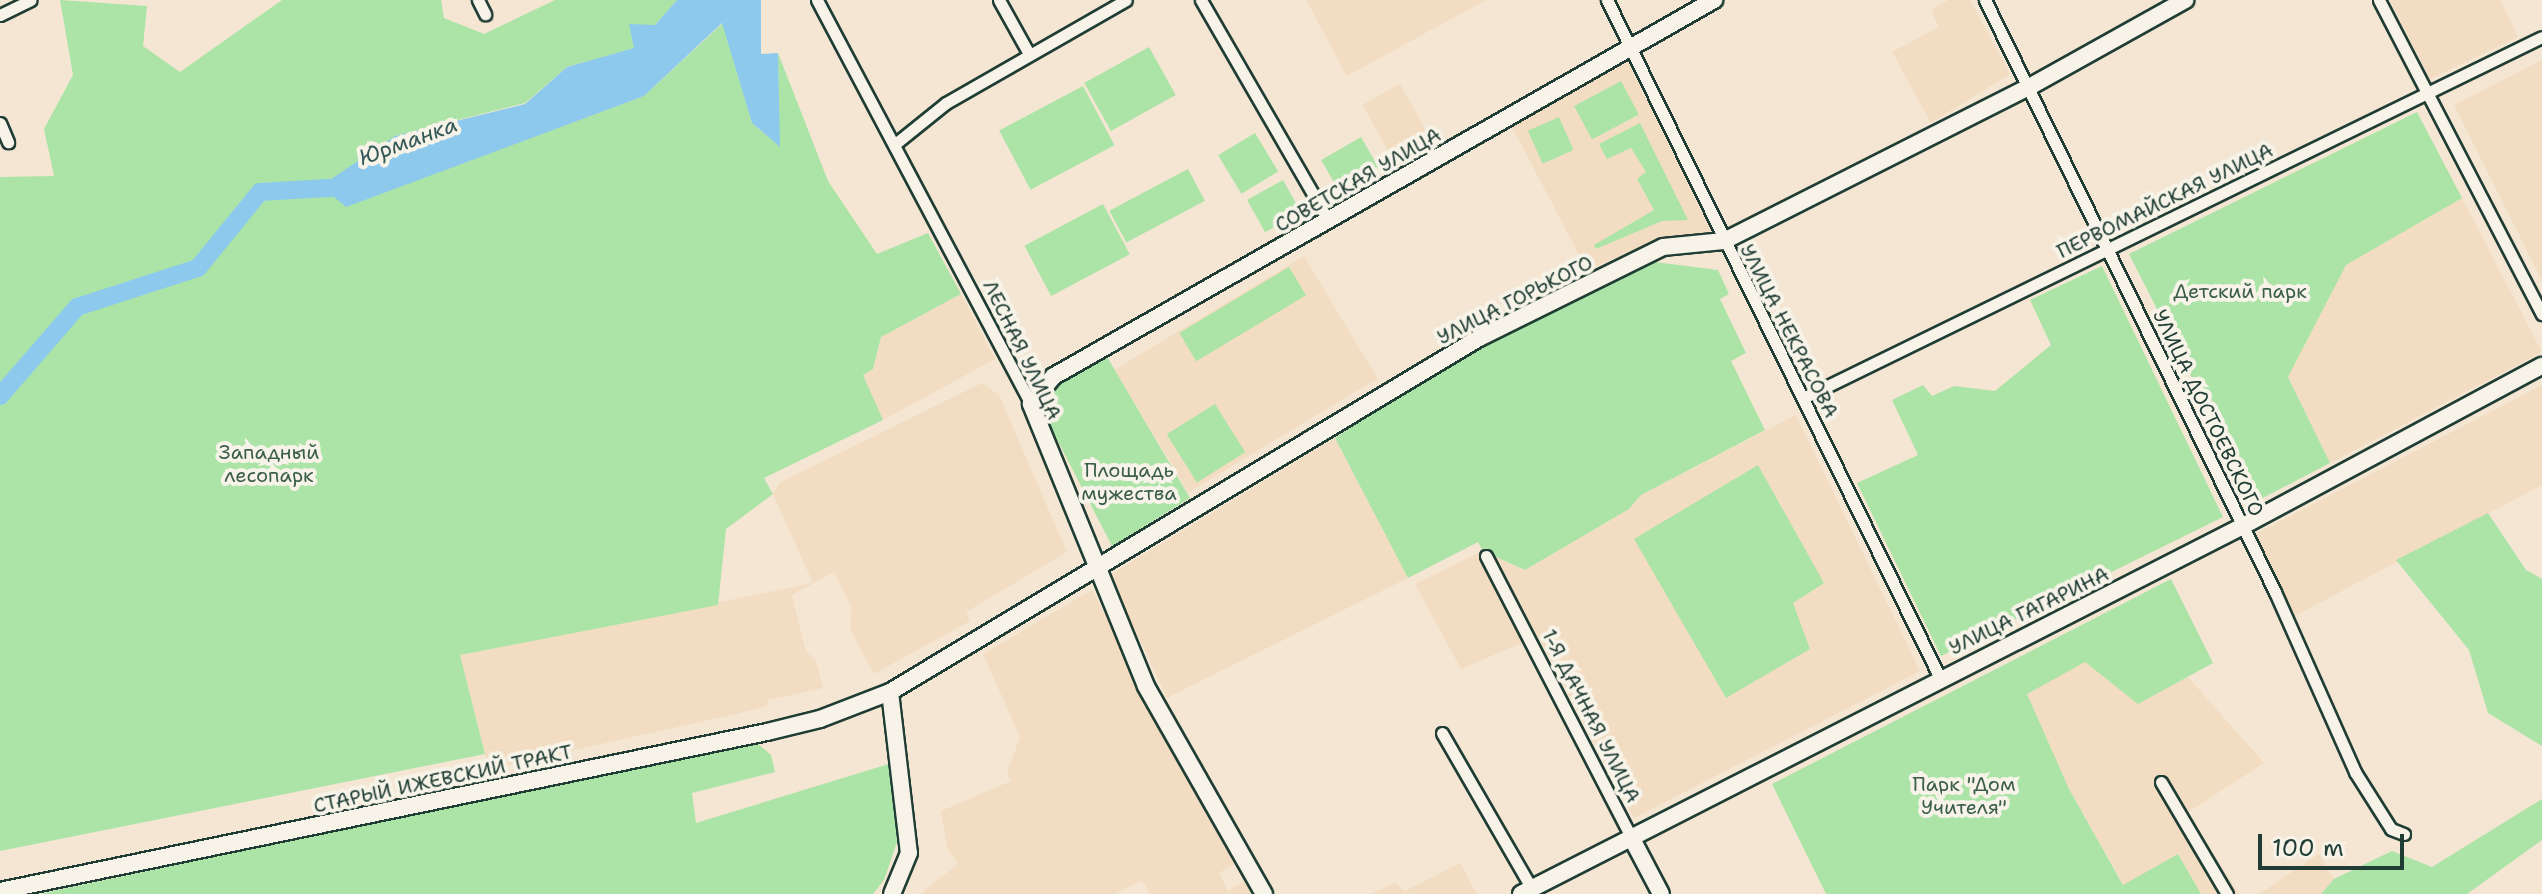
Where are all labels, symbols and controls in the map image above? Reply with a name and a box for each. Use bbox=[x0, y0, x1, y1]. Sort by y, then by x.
water label: Юрманка bbox=[355, 111, 461, 171]
street label: СОВЕТСКАЯ УЛИЦА bbox=[1271, 123, 1445, 237]
street label: ПЕРВОМАЙСКАЯ УЛИЦА bbox=[2053, 138, 2277, 264]
street label: УЛИЦА НЕКРАСОВА bbox=[1735, 240, 1843, 422]
street label: УЛИЦА ГОРЬКОГО bbox=[1433, 250, 1597, 350]
street label: ЛЕСНАЯ УЛИЦА bbox=[978, 276, 1066, 424]
park label: Детский парк bbox=[2173, 279, 2307, 303]
street label: УЛИЦА ДОСТОЕВСКОГО bbox=[2147, 306, 2269, 520]
park label: Западный лесопарк bbox=[219, 440, 319, 487]
park label: Площадь мужества bbox=[1081, 459, 1177, 506]
street label: УЛИЦА ГАГАРИНА bbox=[1945, 562, 2113, 660]
street label: 1-Я ДАЧНАЯ УЛИЦА bbox=[1537, 625, 1645, 807]
street label: СТАРЫЙ ИЖЕВСКИЙ ТРАКТ bbox=[311, 740, 575, 818]
park label: Парк "Дом Учителя" bbox=[1913, 772, 2015, 819]
scale bar bbox=[2262, 818, 2408, 868]
text: 100 m bbox=[2272, 832, 2344, 864]

